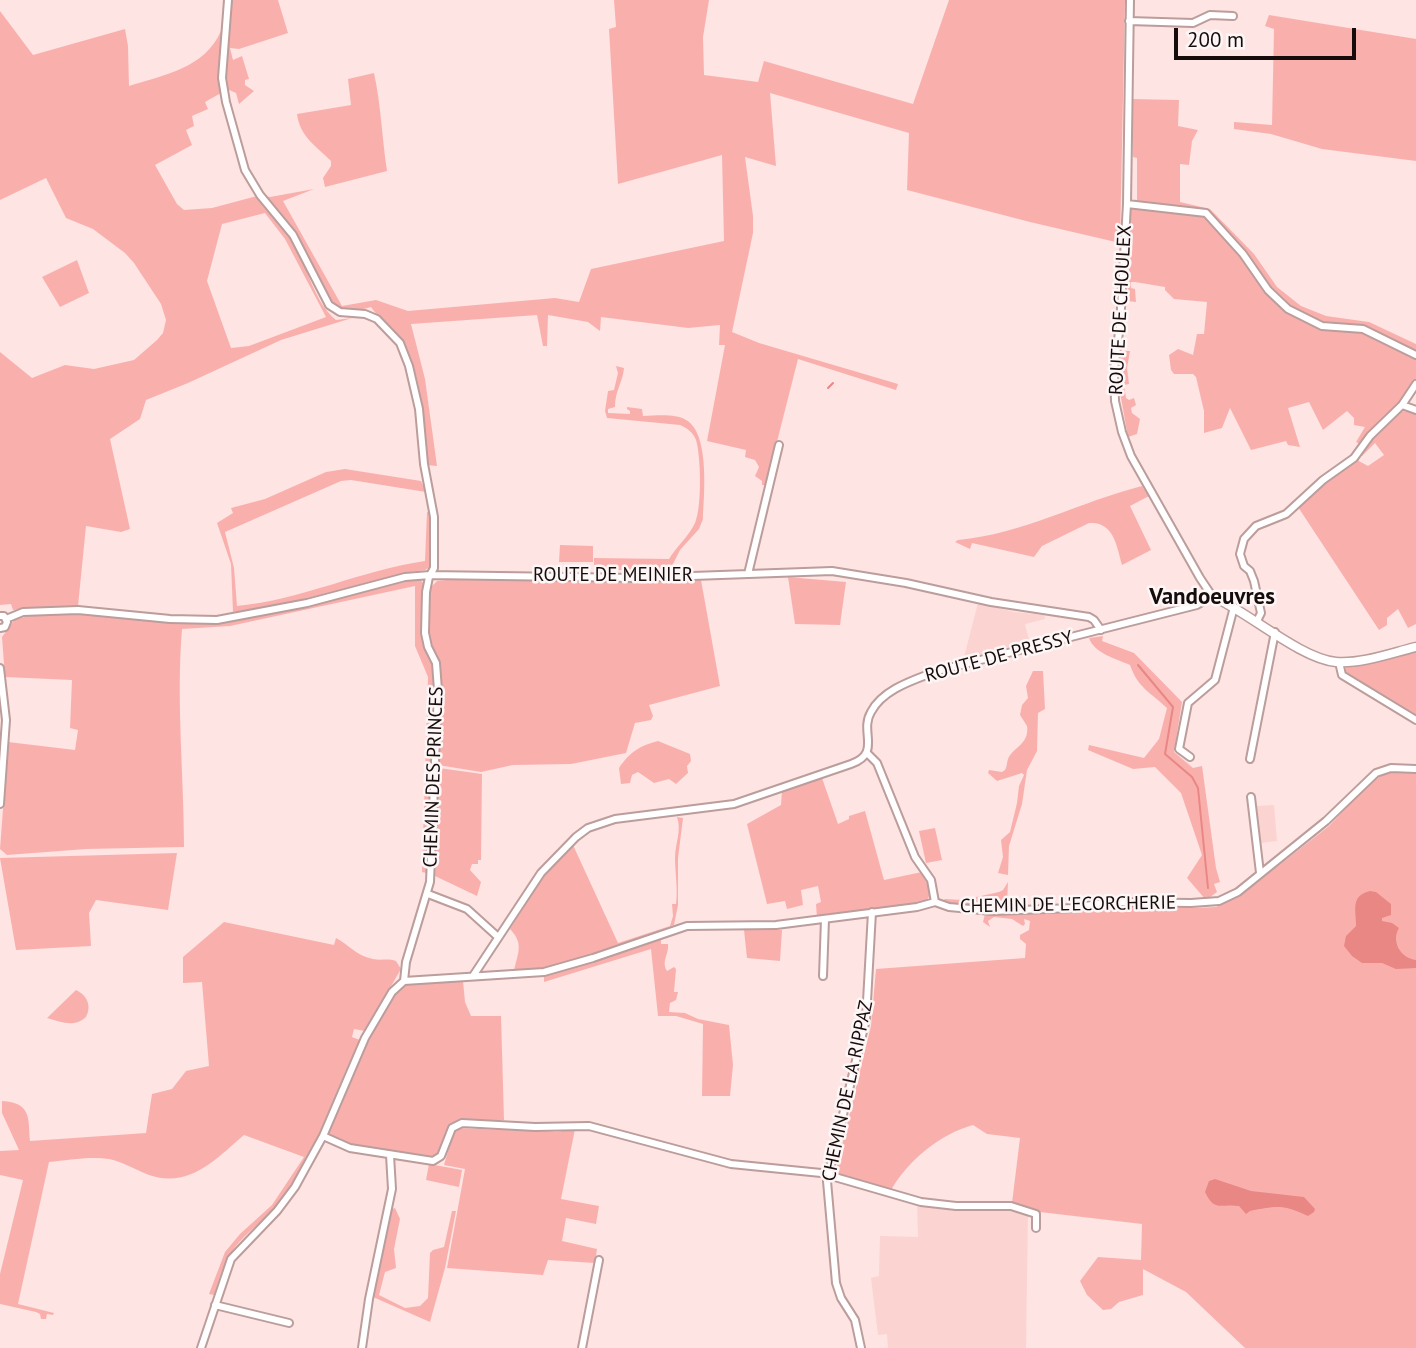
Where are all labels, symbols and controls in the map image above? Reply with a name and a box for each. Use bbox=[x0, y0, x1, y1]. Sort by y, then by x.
scale bar bbox=[1178, 14, 1360, 58]
text: 200 m bbox=[1187, 26, 1244, 53]
street label: ROUTE DE CHOULEX bbox=[1105, 224, 1137, 396]
street label: ROUTE DE MEINIER bbox=[533, 565, 693, 587]
district label: Vandoeuvres bbox=[1149, 583, 1275, 611]
street label: ROUTE DE PRESSY bbox=[923, 626, 1075, 688]
street label: CHEMIN DES PRINCES bbox=[419, 686, 449, 868]
street label: CHEMIN DE L'ECORCHERIE bbox=[960, 892, 1176, 918]
street label: CHEMIN DE LA RIPPAZ bbox=[818, 999, 878, 1183]

